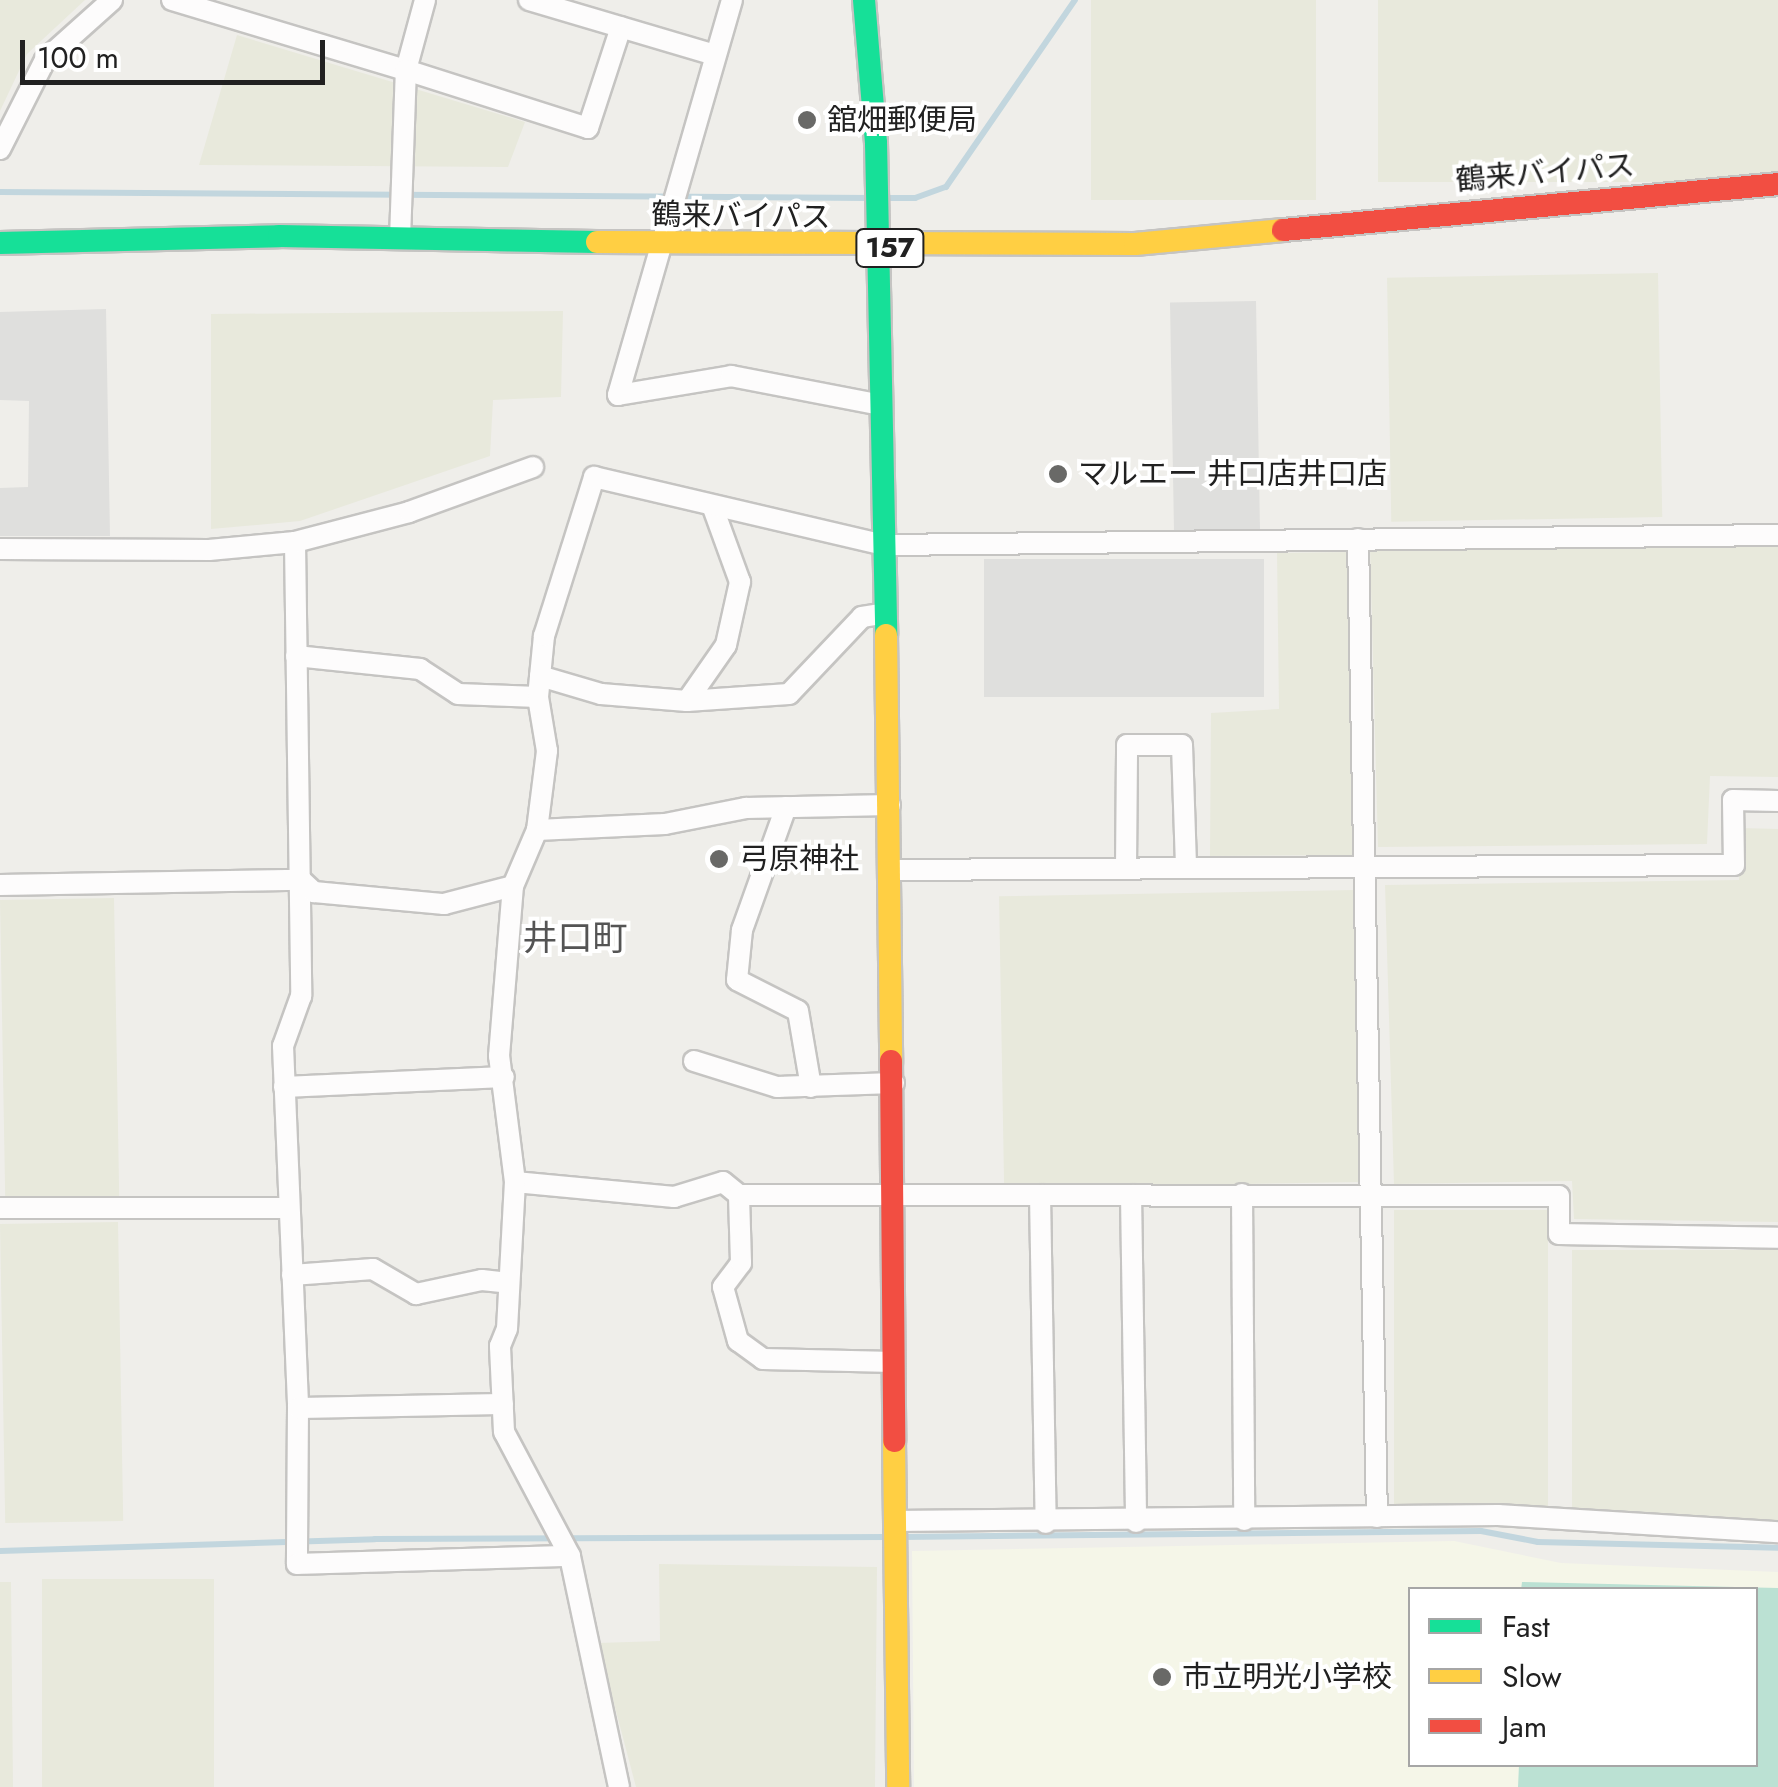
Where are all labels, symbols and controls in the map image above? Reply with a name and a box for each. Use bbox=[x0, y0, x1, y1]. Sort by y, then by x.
scale bar bbox=[25, 20, 330, 82]
text: 100 m bbox=[37, 36, 119, 79]
place label: 舘畑郵便局 bbox=[827, 102, 977, 138]
marker: 舘畑郵便局 bbox=[796, 109, 818, 131]
street label: 鶴来バイパス bbox=[1454, 147, 1636, 199]
street label: 鶴来バイパス bbox=[651, 196, 831, 236]
road number: 157 bbox=[855, 225, 925, 271]
place label: マルエー 井口店井口店 bbox=[1078, 456, 1387, 492]
marker: マルエー 井口店井口店 bbox=[1047, 463, 1069, 485]
place label: 弓原神社 bbox=[739, 841, 859, 877]
marker: 弓原神社 bbox=[708, 848, 730, 870]
district label: 井口町 bbox=[523, 917, 627, 959]
legend bbox=[1408, 1587, 1758, 1767]
text: Fast bbox=[1502, 1605, 1550, 1648]
text: Slow bbox=[1502, 1655, 1562, 1698]
place label: 市立明光小学校 bbox=[1182, 1659, 1392, 1695]
marker: 市立明光小学校 bbox=[1151, 1666, 1173, 1688]
text: Jam bbox=[1502, 1705, 1547, 1748]

